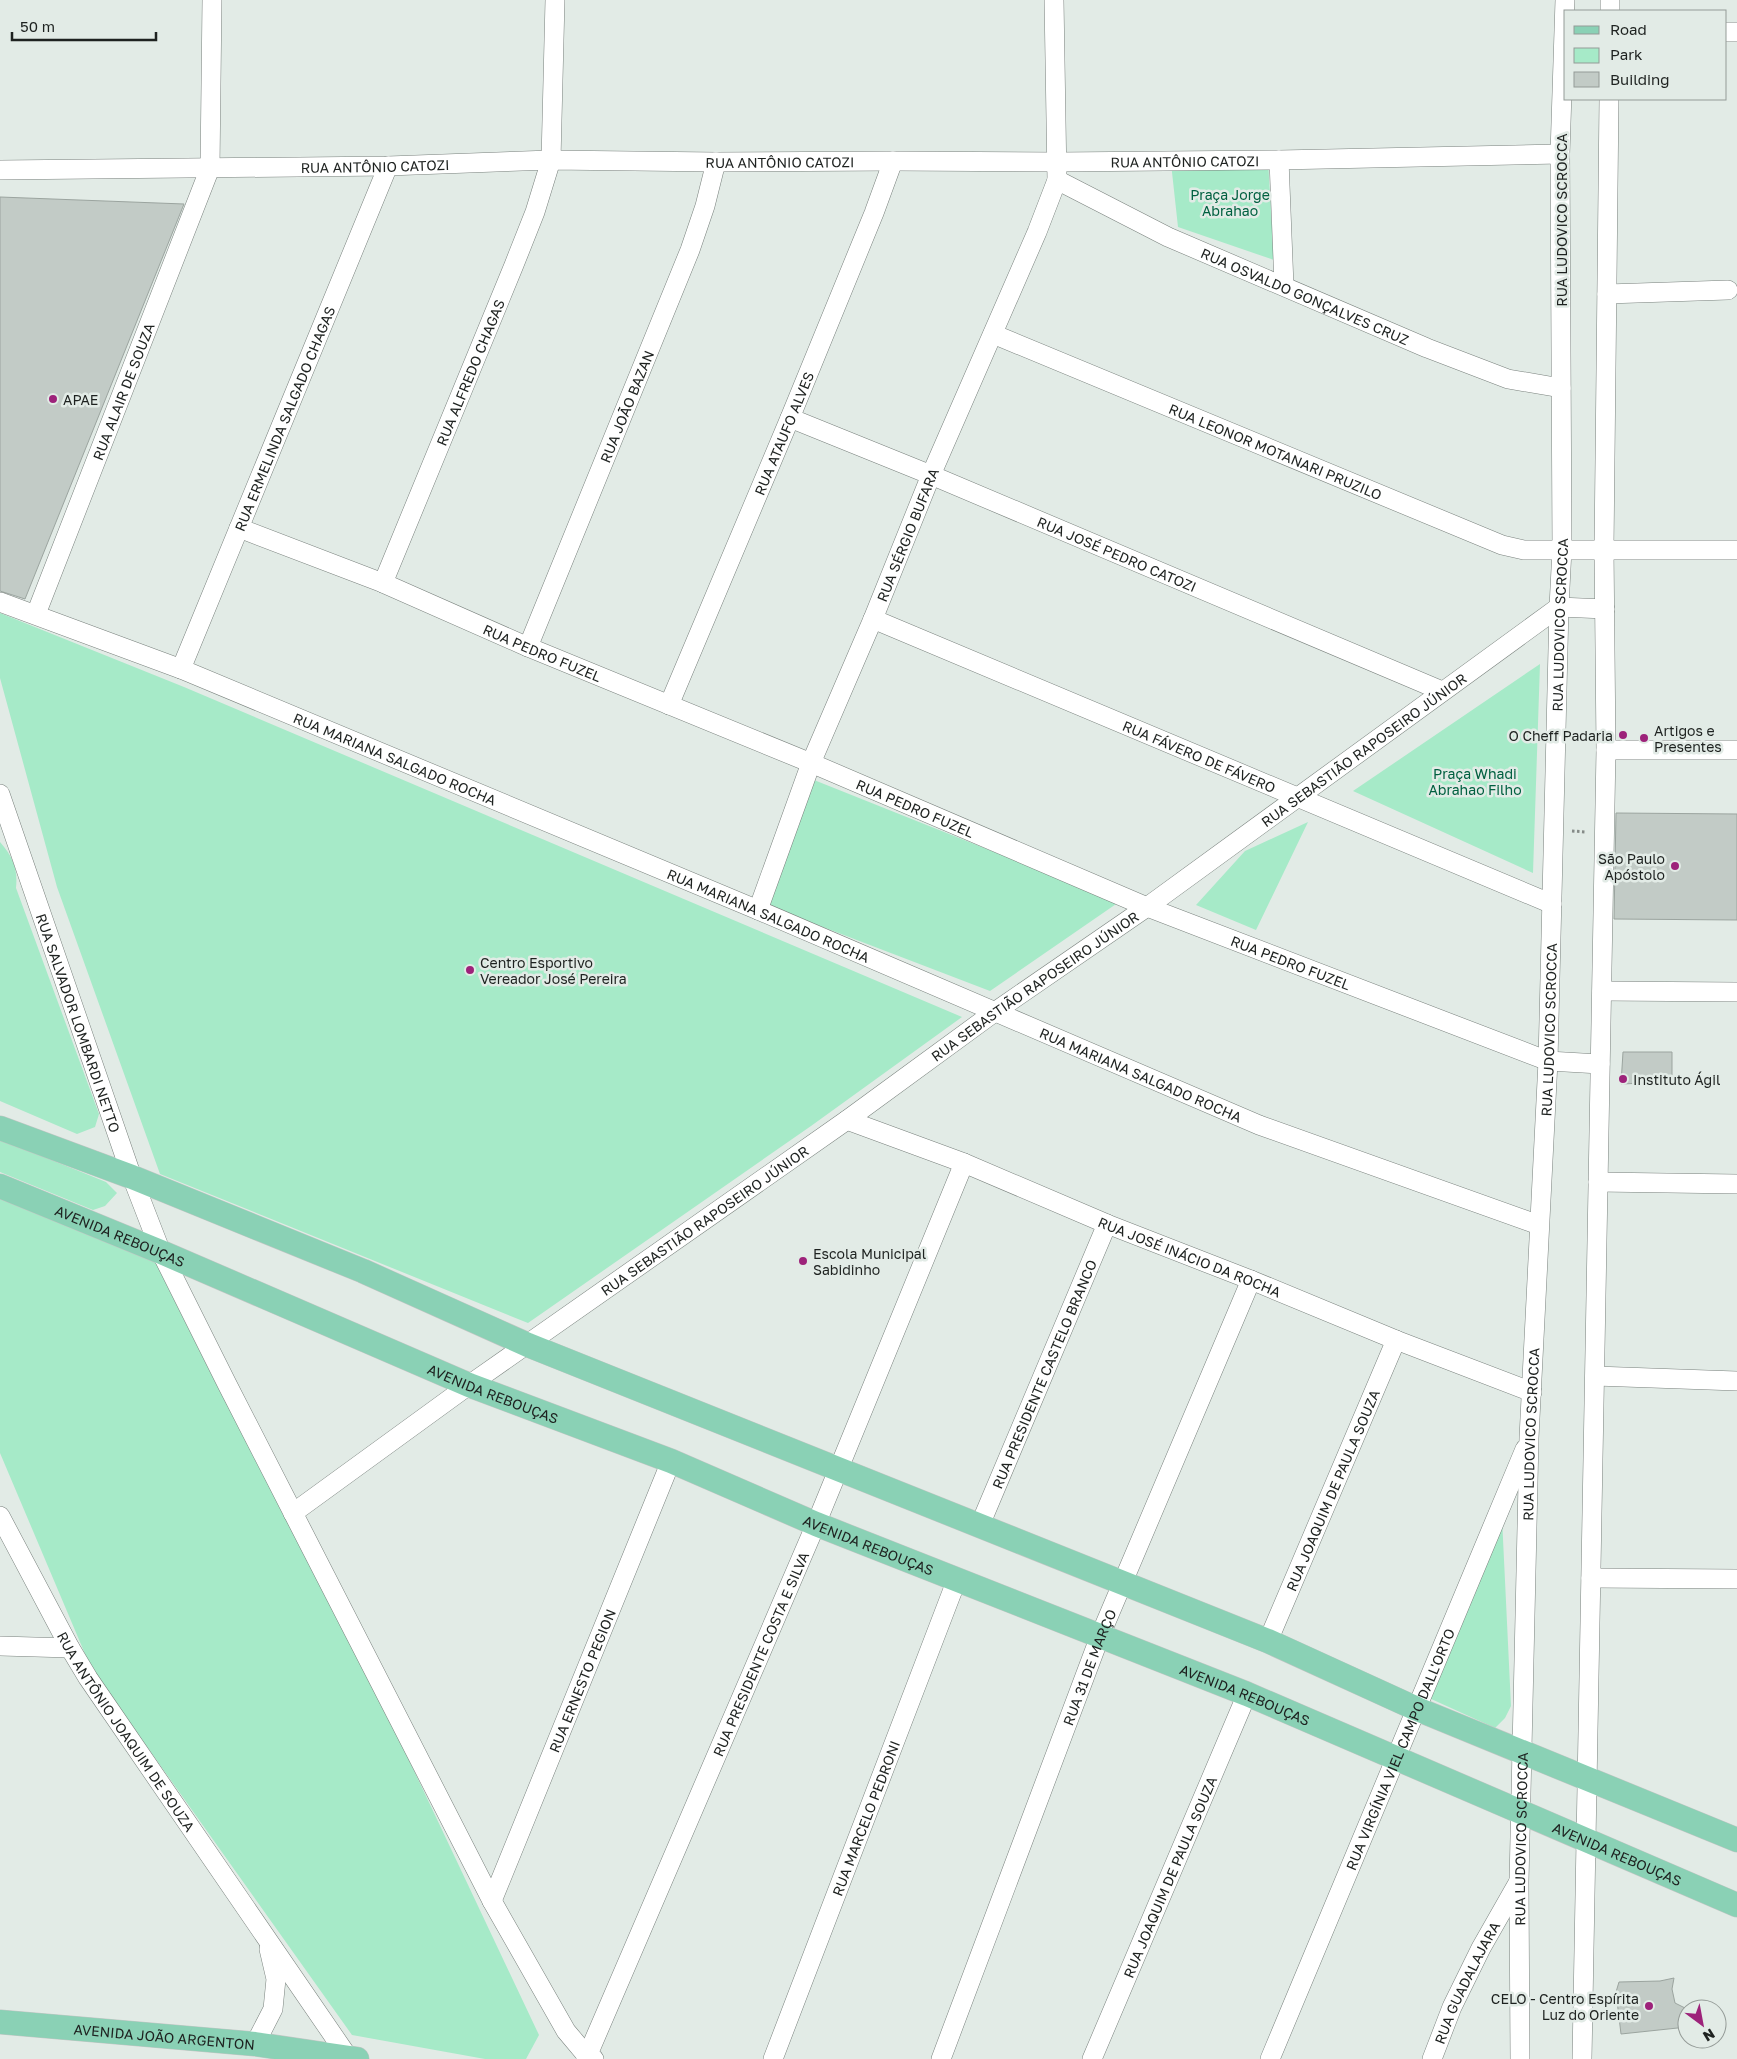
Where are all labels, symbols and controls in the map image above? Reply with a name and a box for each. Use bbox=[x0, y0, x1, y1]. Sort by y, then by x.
scale bar bbox=[12, 10, 156, 42]
legend bbox=[1564, 10, 1727, 100]
text: 50 m bbox=[20, 17, 55, 35]
text: Road bbox=[1610, 20, 1647, 38]
text: Park bbox=[1610, 45, 1643, 63]
text: Building bbox=[1610, 70, 1670, 88]
street label: RUA LUDOVICO SCROCCA bbox=[1553, 133, 1570, 307]
street label: RUA ANTÔNIO CATOZI bbox=[1110, 152, 1259, 170]
street label: RUA ANTÔNIO CATOZI bbox=[705, 153, 854, 171]
street label: RUA ANTÔNIO CATOZI bbox=[300, 155, 450, 175]
park label: Praça Jorge Abrahao bbox=[1190, 186, 1270, 219]
street label: RUA OSVALDO GONÇALVES CRUZ bbox=[1199, 244, 1412, 348]
street label: RUA ALFREDO CHAGAS bbox=[432, 296, 508, 448]
street label: RUA ERMELINDA SALGADO CHAGAS bbox=[230, 303, 338, 533]
street label: RUA ALAIR DE SOUZA bbox=[88, 320, 158, 462]
street label: RUA JOÃO BAZAN bbox=[596, 348, 657, 465]
street label: RUA ATAUFO ALVES bbox=[750, 369, 817, 497]
place label: APAE bbox=[63, 391, 98, 408]
marker: APAE bbox=[47, 393, 59, 405]
street label: RUA LEONOR MOTANARI PRUZILO bbox=[1167, 399, 1385, 503]
street label: RUA SÉRGIO BUFARA bbox=[872, 465, 942, 604]
street label: RUA JOSÉ PEDRO CATOZI bbox=[1035, 512, 1199, 595]
street label: RUA LUDOVICO SCROCCA bbox=[1548, 537, 1571, 712]
street label: RUA PEDRO FUZEL bbox=[481, 620, 604, 685]
street label: RUA SEBASTIÃO RAPOSEIRO JÚNIOR bbox=[1258, 669, 1469, 830]
street label: RUA MARIANA SALGADO ROCHA bbox=[291, 709, 500, 809]
street label: RUA FÁVERO DE FÁVERO bbox=[1120, 716, 1278, 796]
place label: Artigos e Presentes bbox=[1654, 722, 1722, 755]
place label: O Cheff Padaria bbox=[1509, 727, 1613, 744]
marker: O Cheff Padaria bbox=[1617, 729, 1629, 741]
marker: Artigos e Presentes bbox=[1638, 732, 1650, 744]
park label: Praça Whadi Abrahao Filho bbox=[1428, 765, 1522, 798]
street label: RUA PEDRO FUZEL bbox=[854, 775, 977, 840]
place label: São Paulo Apóstolo bbox=[1598, 850, 1665, 883]
marker: São Paulo Apóstolo bbox=[1669, 860, 1681, 872]
street label: RUA MARIANA SALGADO ROCHA bbox=[665, 865, 873, 966]
street label: RUA SEBASTIÃO RAPOSEIRO JÚNIOR bbox=[927, 907, 1142, 1064]
street label: RUA SALVADOR LOMBARDI NETTO bbox=[33, 911, 124, 1135]
street label: RUA PEDRO FUZEL bbox=[1229, 932, 1353, 993]
street label: RUA LUDOVICO SCROCCA bbox=[1537, 942, 1559, 1117]
place label: Centro Esportivo Vereador José Pereira bbox=[480, 954, 627, 987]
marker: Centro Esportivo Vereador José Pereira bbox=[464, 964, 476, 976]
street label: RUA MARIANA SALGADO ROCHA bbox=[1037, 1023, 1245, 1125]
place label: Instituto Ágil bbox=[1633, 1071, 1720, 1088]
marker: Instituto Ágil bbox=[1617, 1073, 1629, 1085]
street label: RUA SEBASTIÃO RAPOSEIRO JÚNIOR bbox=[597, 1141, 811, 1299]
street label: AVENIDA REBOUÇAS bbox=[53, 1201, 188, 1270]
street label: RUA JOSÉ INÁCIO DA ROCHA bbox=[1096, 1213, 1284, 1300]
place label: Escola Municipal Sabidinho bbox=[813, 1245, 926, 1278]
marker: Escola Municipal Sabidinho bbox=[797, 1255, 809, 1267]
street label: RUA PRESIDENTE CASTELO BRANCO bbox=[988, 1257, 1100, 1491]
street label: RUA LUDOVICO SCROCCA bbox=[1519, 1346, 1542, 1521]
street label: AVENIDA REBOUÇAS bbox=[425, 1360, 561, 1426]
street label: RUA JOAQUIM DE PAULA SOUZA bbox=[1282, 1386, 1383, 1593]
street label: AVENIDA REBOUÇAS bbox=[801, 1511, 936, 1578]
street label: RUA PRESIDENTE COSTA E SILVA bbox=[709, 1548, 812, 1759]
street label: RUA ERNESTO PEGION bbox=[545, 1606, 618, 1755]
street label: RUA 31 DE MARÇO bbox=[1059, 1606, 1119, 1728]
street label: RUA VIRGÍNIA VIEL CAMPO DALL'ORTO bbox=[1342, 1626, 1458, 1872]
street label: RUA ANTÔNIO JOAQUIM DE SOUZA bbox=[54, 1628, 199, 1835]
street label: AVENIDA REBOUÇAS bbox=[1178, 1660, 1313, 1729]
street label: RUA MARCELO PEDRONI bbox=[828, 1738, 903, 1898]
street label: RUA LUDOVICO SCROCCA bbox=[1510, 1751, 1530, 1926]
street label: RUA JOAQUIM DE PAULA SOUZA bbox=[1119, 1773, 1220, 1980]
street label: AVENIDA REBOUÇAS bbox=[1550, 1818, 1685, 1889]
street label: RUA GUADALAJARA bbox=[1430, 1918, 1503, 2046]
place label: CELO - Centro Espírita Luz do Oriente bbox=[1491, 1990, 1639, 2023]
north arrow bbox=[1677, 1999, 1727, 2049]
marker: CELO - Centro Espírita Luz do Oriente bbox=[1643, 2000, 1655, 2012]
street label: AVENIDA JOÃO ARGENTON bbox=[73, 2020, 256, 2052]
text: N bbox=[1700, 2025, 1718, 2045]

